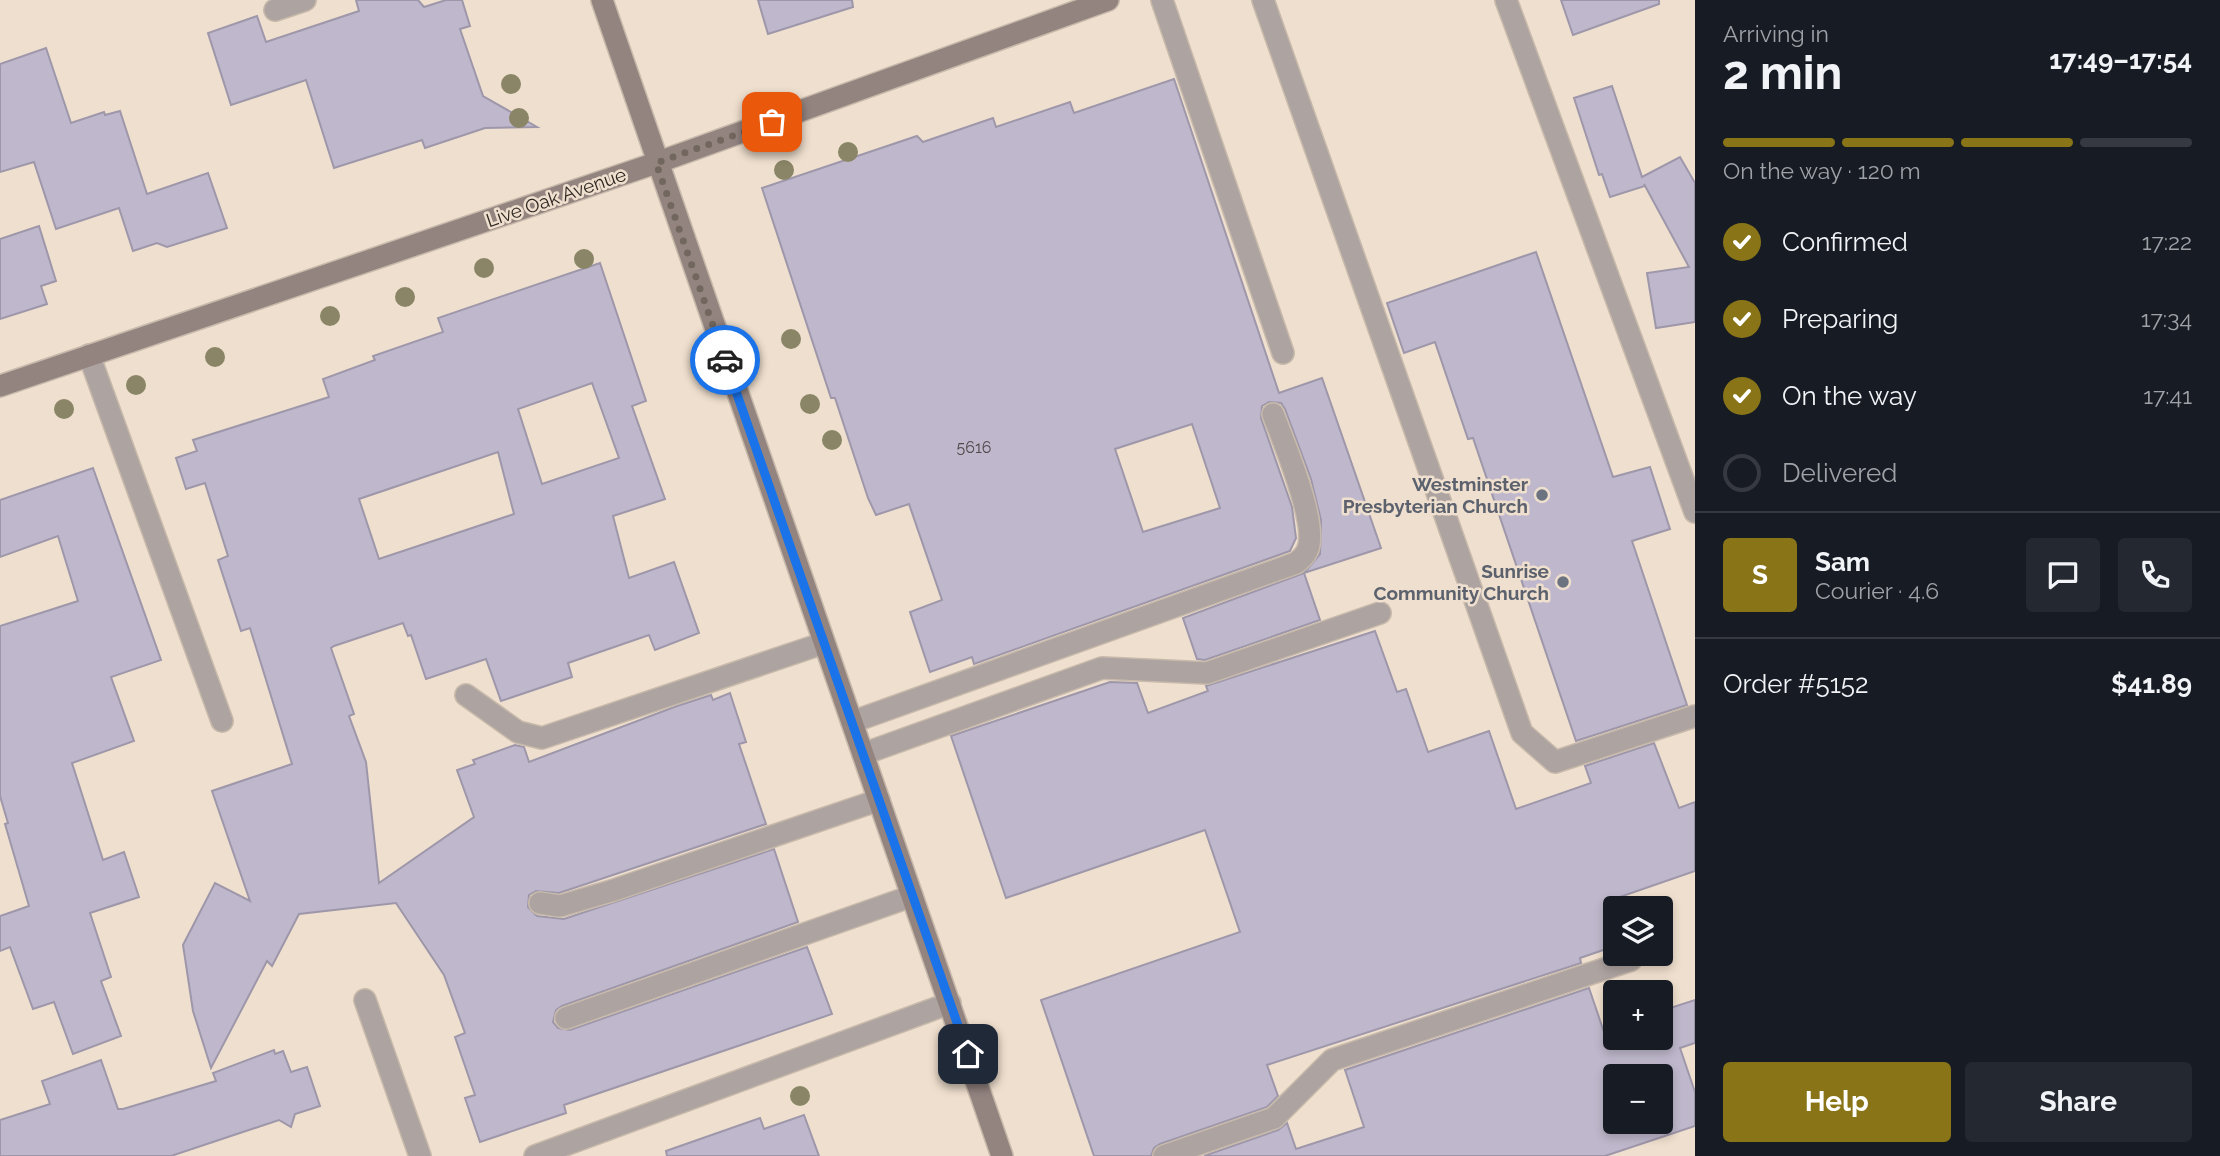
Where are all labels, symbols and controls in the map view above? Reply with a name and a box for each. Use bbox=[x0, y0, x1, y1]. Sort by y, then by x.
text: Arriving in bbox=[1723, 20, 1829, 47]
text: 17:49–17:54 bbox=[2049, 45, 2192, 75]
text: 2 min bbox=[1723, 46, 1842, 100]
pin bbox=[742, 92, 802, 152]
icon: bag bbox=[753, 103, 791, 141]
text: On the way · 120 m bbox=[1723, 157, 1921, 184]
street label: Live Oak Avenue bbox=[483, 163, 629, 231]
icon: check bbox=[1723, 223, 1761, 261]
text: Confirmed bbox=[1782, 227, 1908, 257]
text: 17:22 bbox=[2142, 228, 2192, 255]
icon: check bbox=[1723, 300, 1761, 338]
text: Preparing bbox=[1782, 304, 1898, 334]
text: 17:34 bbox=[2141, 305, 2192, 332]
courier bbox=[690, 325, 760, 395]
icon: car bbox=[706, 341, 744, 379]
icon: check bbox=[1723, 377, 1761, 415]
text: On the way bbox=[1782, 381, 1917, 411]
text: 17:41 bbox=[2143, 382, 2192, 409]
house number: 5616 bbox=[957, 438, 991, 457]
text: Delivered bbox=[1782, 458, 1897, 488]
place label: Westminster Presbyterian Church bbox=[1343, 473, 1529, 517]
marker: Westminster Presbyterian Church bbox=[1534, 487, 1550, 503]
button: chat bbox=[2026, 538, 2100, 612]
button: phone bbox=[2118, 538, 2192, 612]
text: Sam bbox=[1815, 547, 1870, 577]
place label: Sunrise Community Church bbox=[1374, 560, 1549, 604]
text: S bbox=[1752, 560, 1768, 590]
marker: Sunrise Community Church bbox=[1555, 574, 1571, 590]
text: Courier · 4.6 bbox=[1815, 577, 1939, 604]
text: Order #5152 bbox=[1723, 669, 1868, 699]
text: $41.89 bbox=[2111, 669, 2192, 699]
map controls bbox=[1603, 896, 1673, 1134]
button: layers bbox=[1603, 896, 1673, 966]
button: + bbox=[1603, 980, 1673, 1050]
pin bbox=[938, 1024, 998, 1084]
icon: home bbox=[949, 1035, 987, 1073]
button: Help bbox=[1723, 1062, 1951, 1142]
button: Share bbox=[1965, 1062, 2192, 1142]
button: − bbox=[1603, 1064, 1673, 1134]

